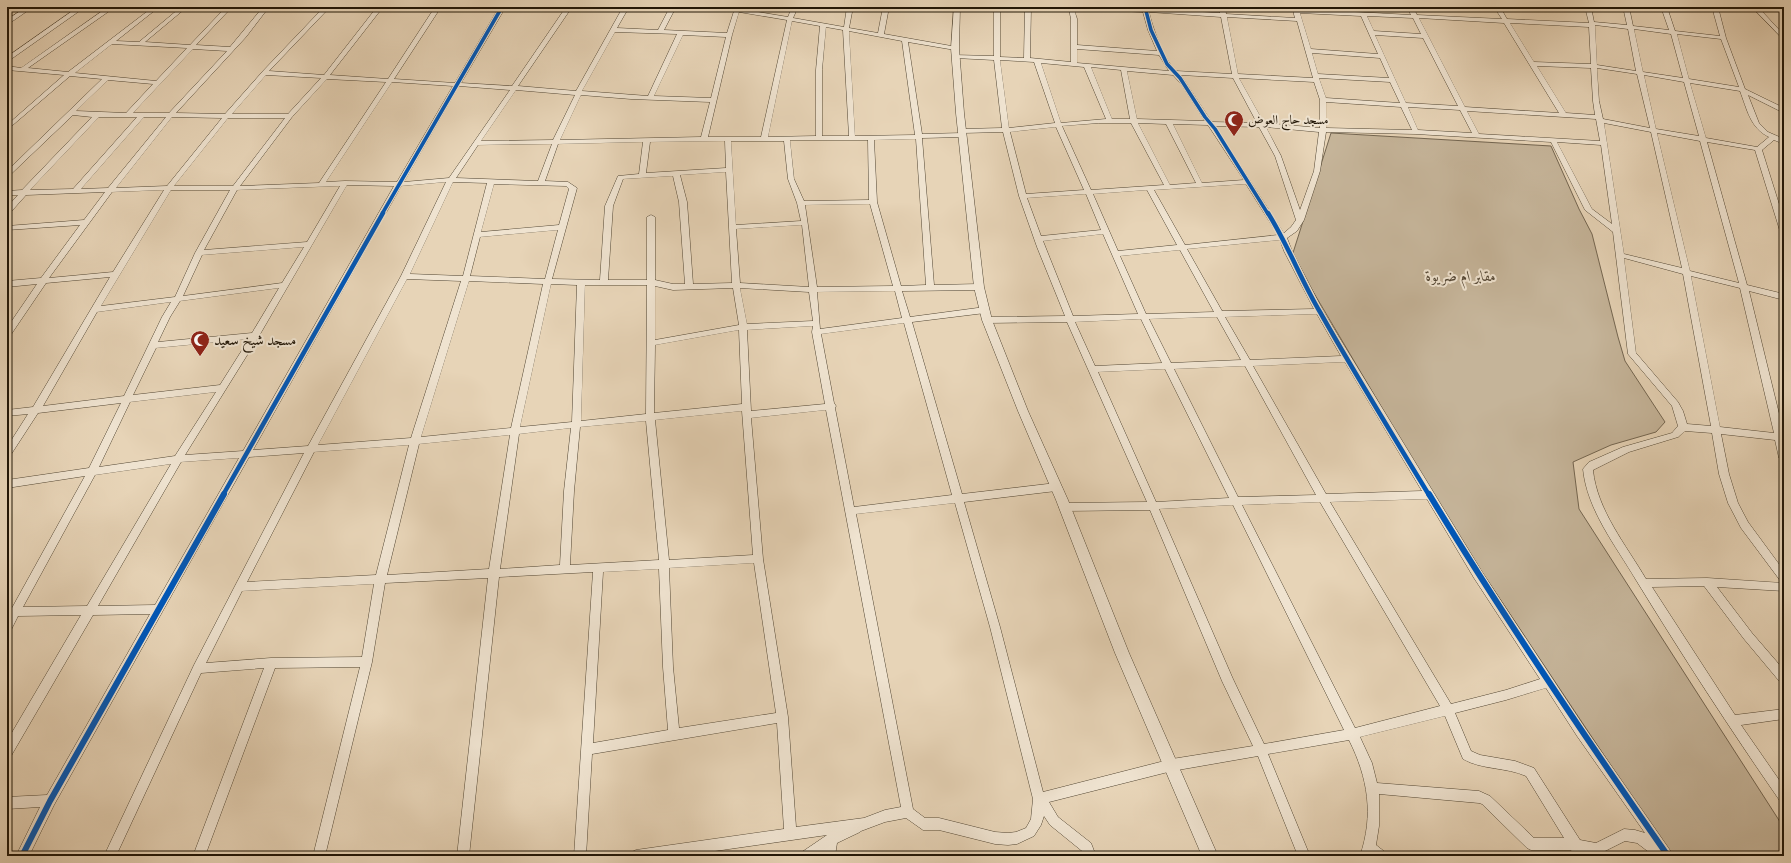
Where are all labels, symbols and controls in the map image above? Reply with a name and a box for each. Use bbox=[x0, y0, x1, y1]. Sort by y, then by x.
mosque icon: مسجد حاج العوض bbox=[1223, 109, 1245, 137]
place label: مسجد حاج العوض bbox=[1248, 112, 1329, 131]
park label: مقابر ام ضريوة bbox=[1425, 267, 1496, 289]
mosque icon: مسجد شيخ سعيد bbox=[189, 329, 211, 357]
place label: مسجد شيخ سعيد bbox=[214, 331, 296, 354]

